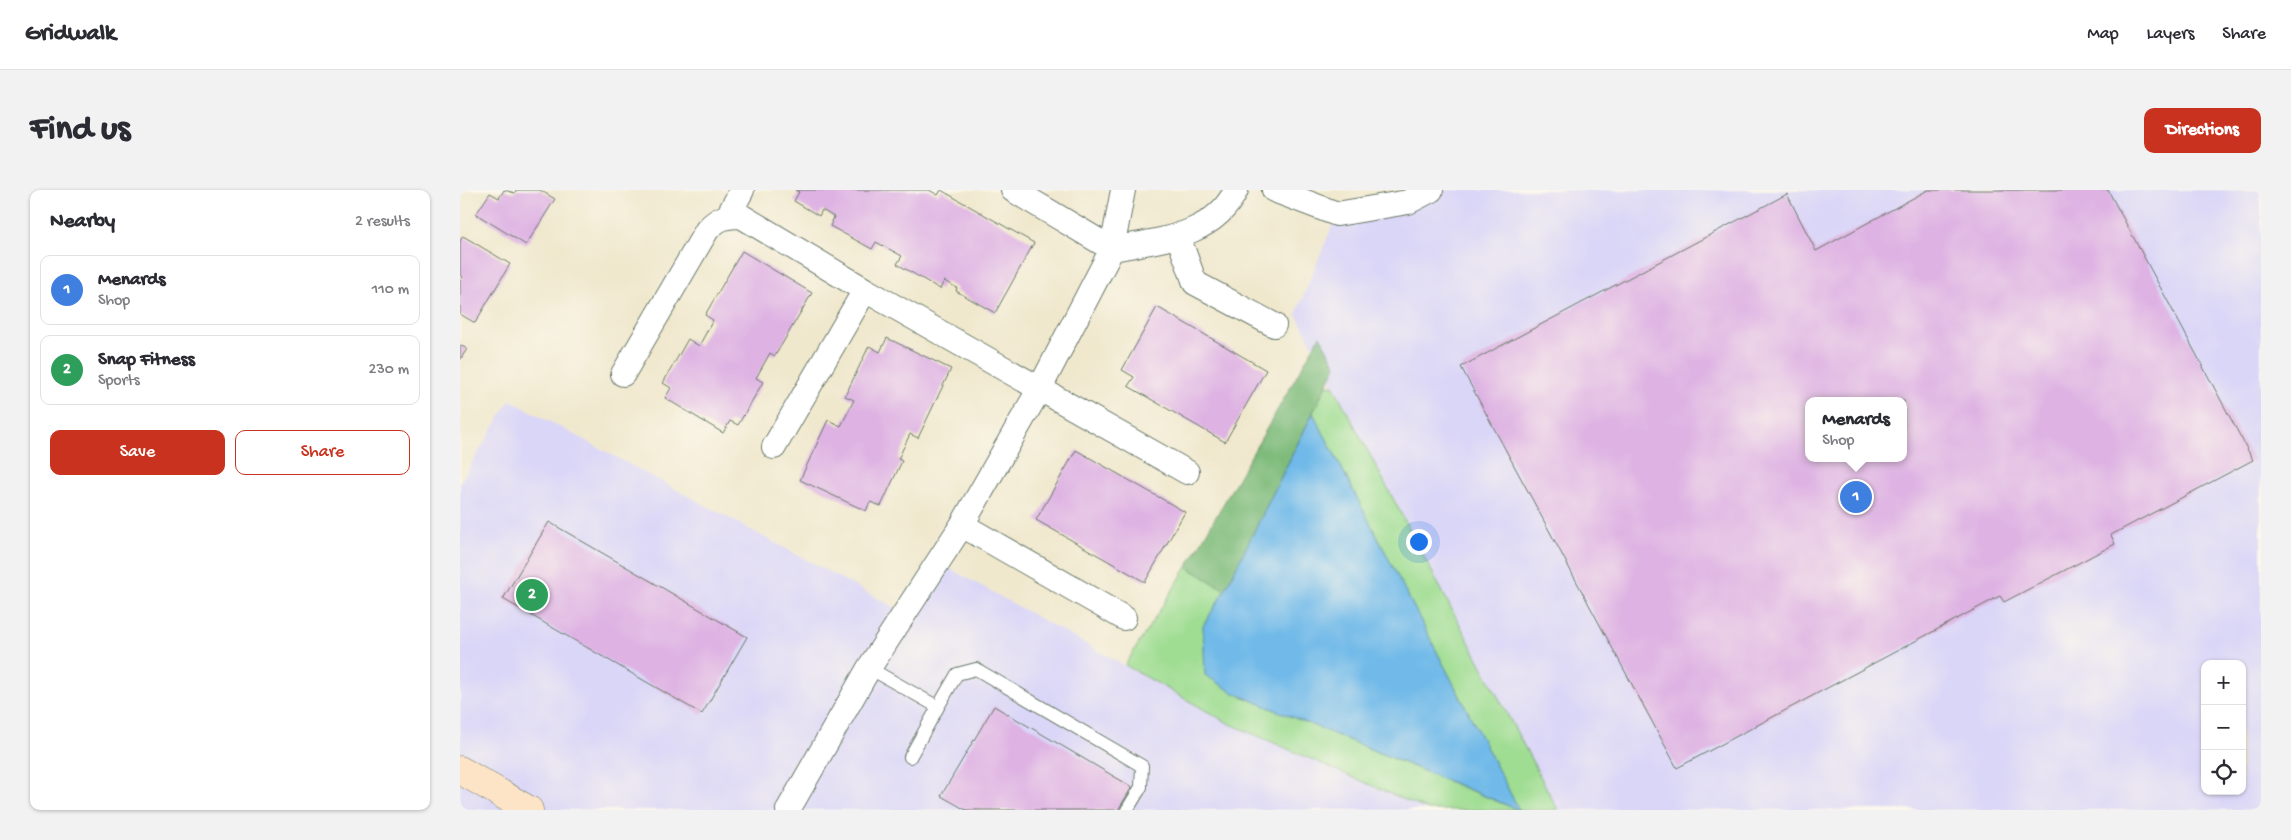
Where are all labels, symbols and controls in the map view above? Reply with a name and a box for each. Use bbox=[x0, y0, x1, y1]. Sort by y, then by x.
text: Gridwalk bbox=[25, 20, 116, 49]
text: Map bbox=[2087, 24, 2119, 45]
text: Layers bbox=[2147, 24, 2194, 45]
text: Share bbox=[2222, 24, 2266, 45]
button: Directions bbox=[2144, 108, 2261, 153]
text: Find us bbox=[30, 110, 130, 151]
text: Nearby bbox=[50, 210, 115, 235]
text: 2 results bbox=[355, 213, 410, 232]
text: Menards bbox=[98, 269, 165, 292]
text: 1 bbox=[64, 281, 70, 300]
text: 110 m bbox=[372, 281, 409, 300]
text: Shop bbox=[98, 292, 130, 311]
text: Snap Fitness bbox=[98, 349, 195, 372]
text: 2 bbox=[63, 361, 71, 380]
text: 230 m bbox=[369, 361, 409, 380]
text: Sports bbox=[98, 372, 140, 391]
popup bbox=[1805, 397, 1907, 462]
text: Menards bbox=[1822, 409, 1890, 432]
button: Save bbox=[50, 430, 225, 475]
button: Share bbox=[235, 430, 410, 475]
text: Shop bbox=[1822, 432, 1854, 451]
pin: 1 bbox=[1840, 478, 1872, 516]
your location bbox=[1406, 529, 1432, 555]
pin: 2 bbox=[516, 576, 548, 614]
map controls bbox=[2201, 660, 2246, 795]
button: + bbox=[2201, 660, 2246, 705]
button: − bbox=[2201, 705, 2246, 750]
button: locate bbox=[2201, 750, 2246, 795]

